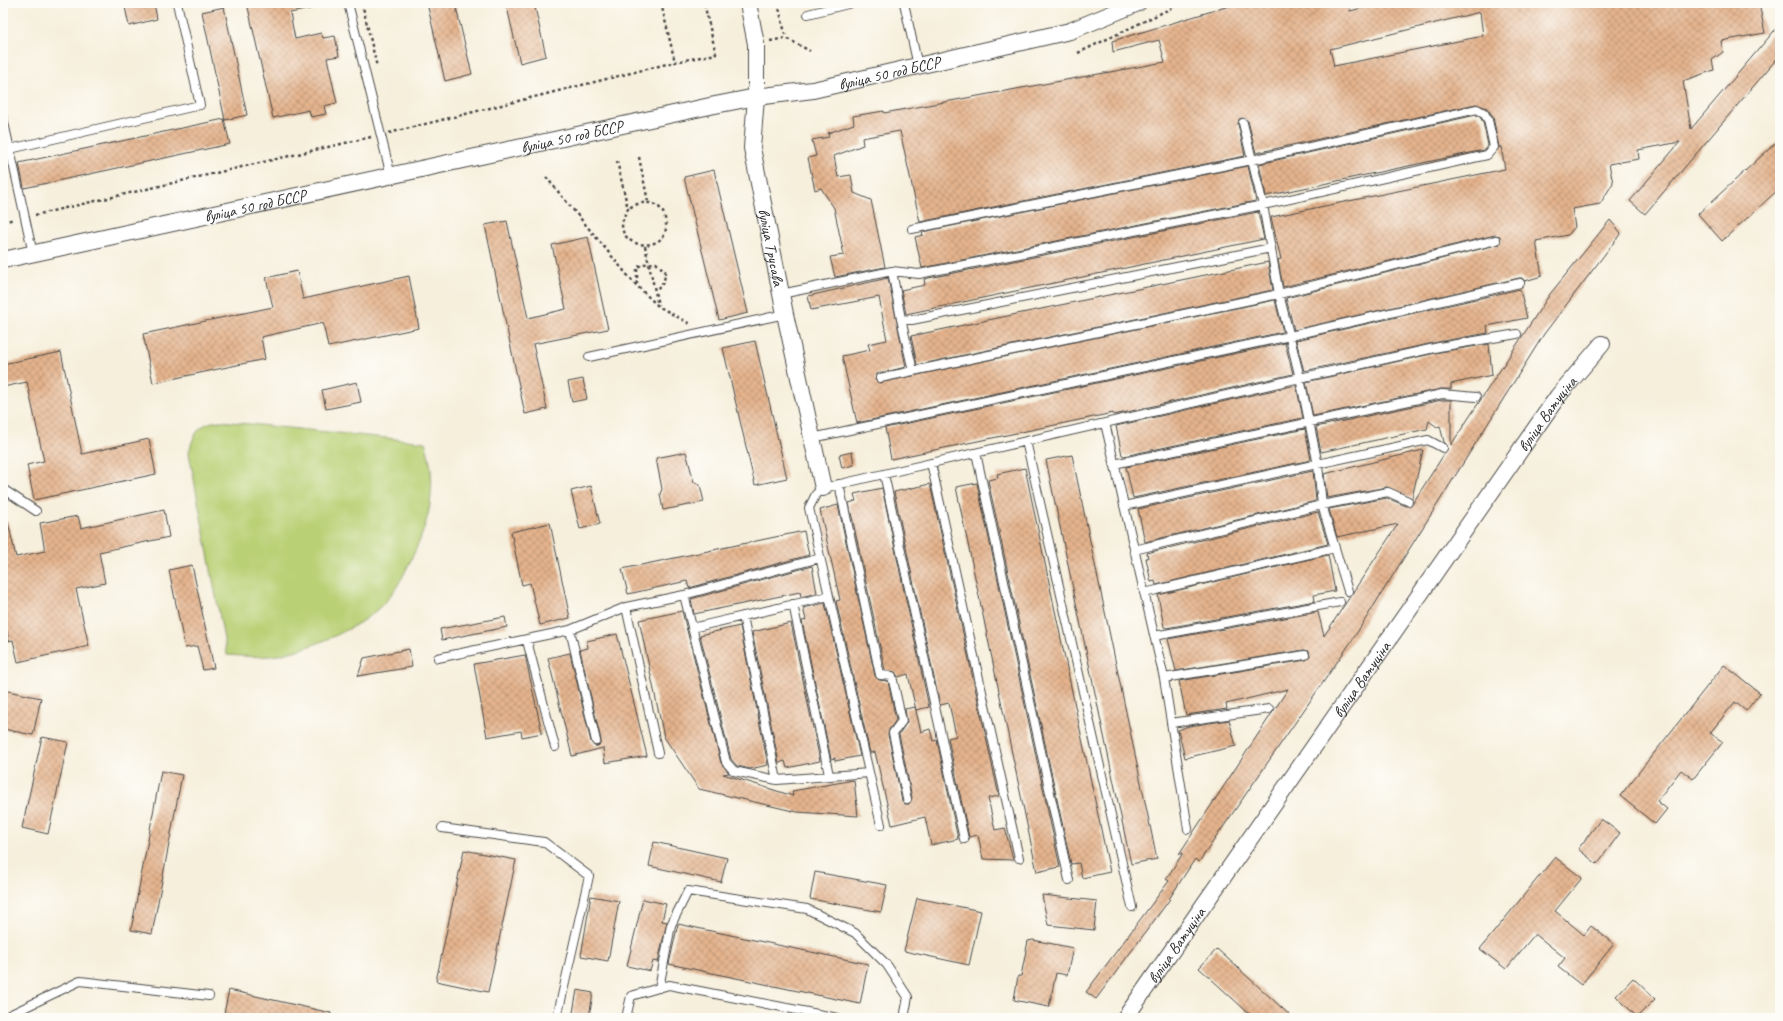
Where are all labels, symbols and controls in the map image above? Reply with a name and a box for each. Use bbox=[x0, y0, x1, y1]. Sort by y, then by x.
street label: вуліца 50 год БССР bbox=[837, 52, 944, 95]
street label: вуліца 50 год БССР bbox=[519, 116, 627, 158]
street label: вуліца 50 год БССР bbox=[203, 185, 310, 227]
street label: вуліца Трусава bbox=[753, 207, 788, 289]
street label: вуліца Ватуціна bbox=[1513, 372, 1582, 456]
street label: вуліца Ватуціна bbox=[1328, 637, 1396, 722]
street label: вуліца Ватуціна bbox=[1143, 903, 1211, 987]

